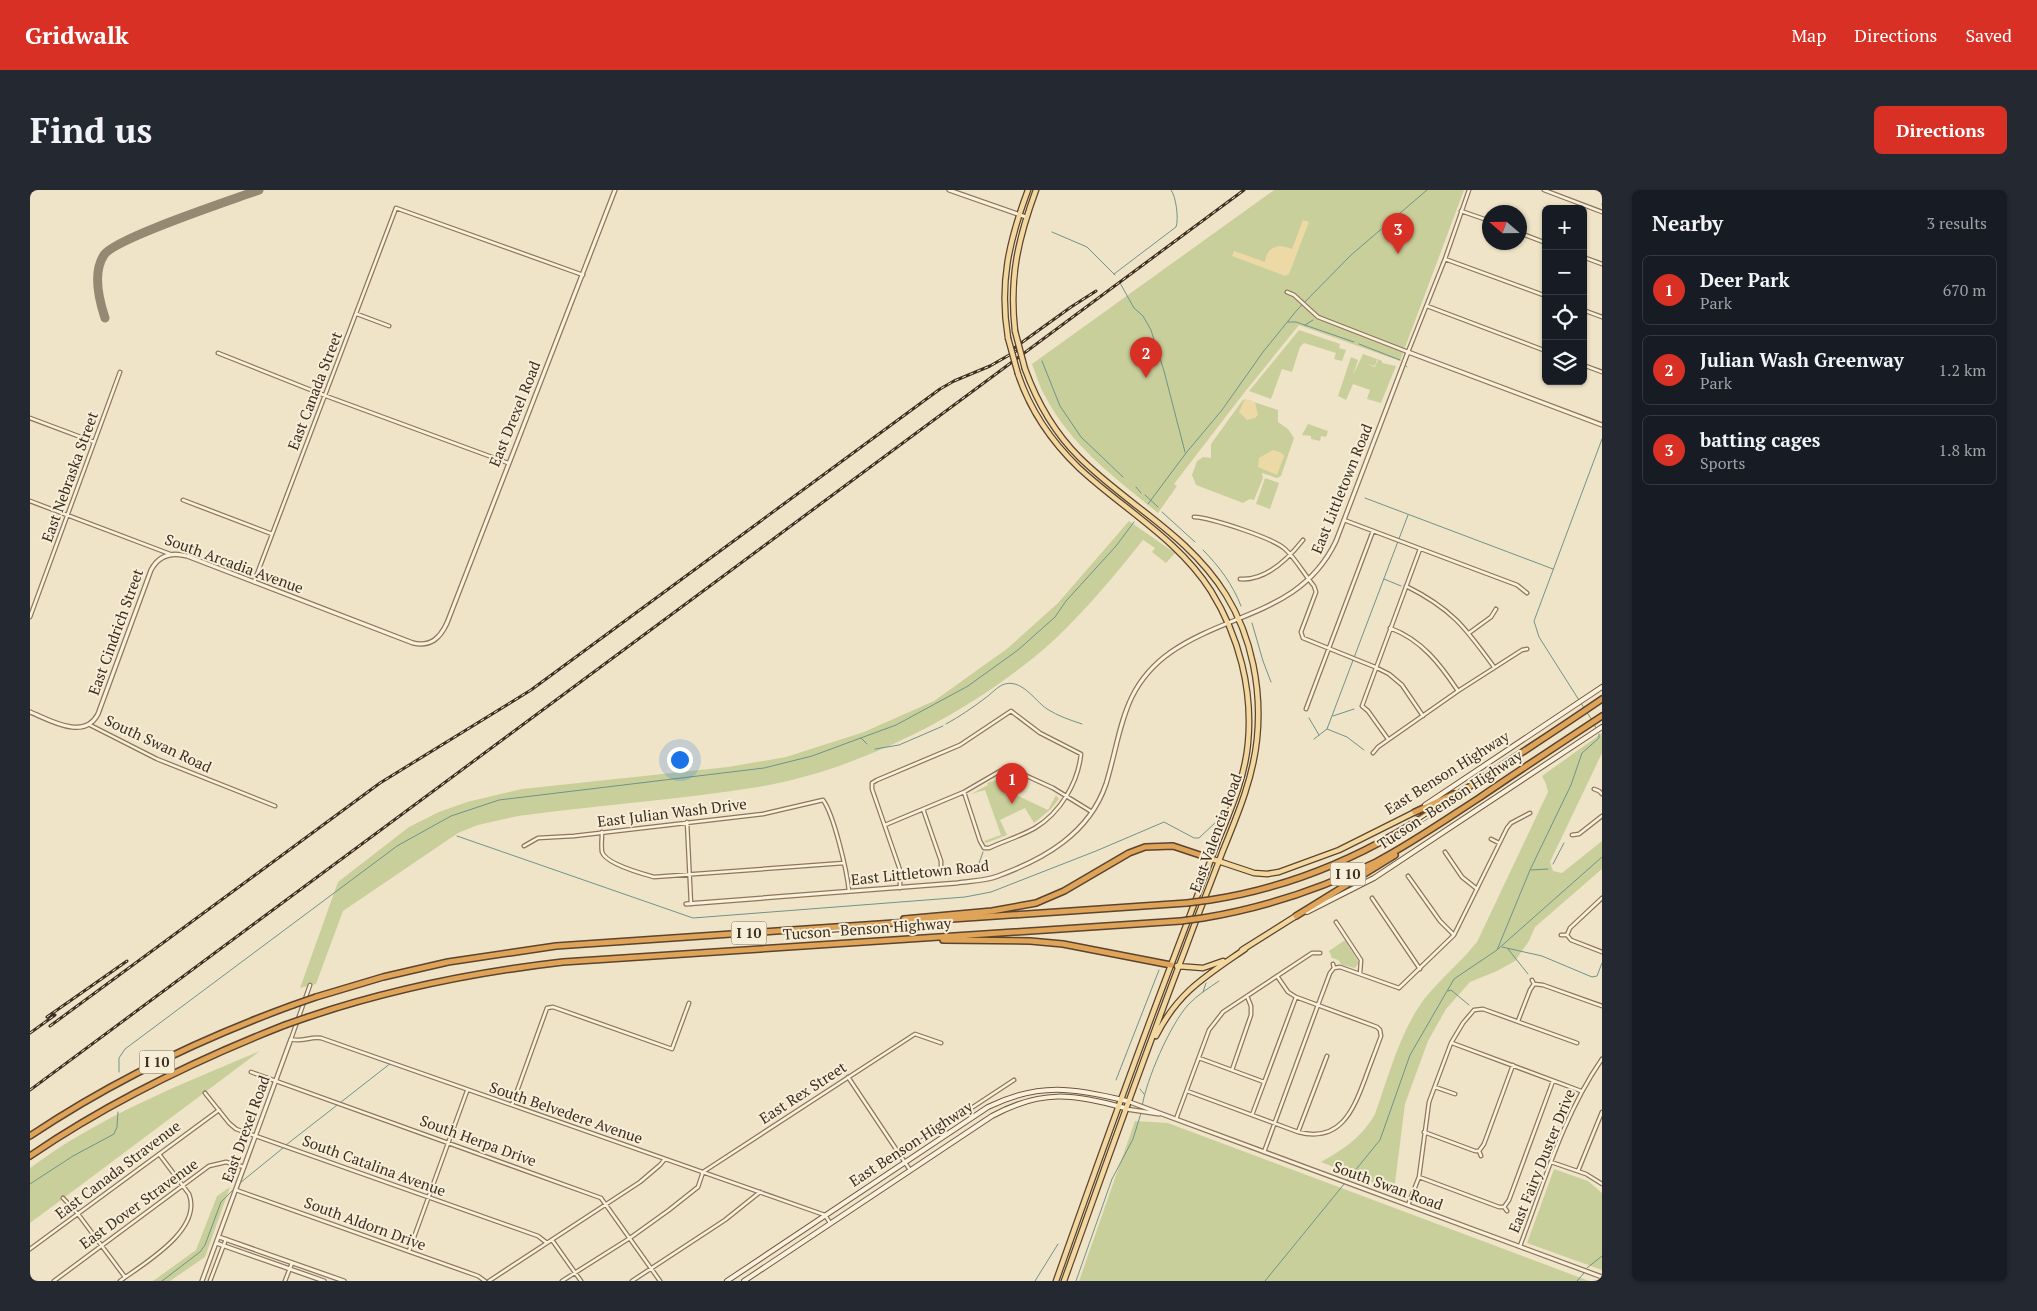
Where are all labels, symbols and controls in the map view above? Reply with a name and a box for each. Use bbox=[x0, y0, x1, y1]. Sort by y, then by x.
text: Gridwalk bbox=[25, 19, 129, 51]
text: Map bbox=[1791, 23, 1826, 47]
text: Directions bbox=[1854, 23, 1937, 47]
text: Saved bbox=[1965, 23, 2012, 47]
button: Directions bbox=[1874, 106, 2007, 154]
text: Find us bbox=[30, 107, 152, 153]
north arrow bbox=[1482, 205, 1527, 250]
map controls bbox=[1542, 205, 1587, 385]
button: + bbox=[1542, 205, 1587, 250]
text: Nearby bbox=[1652, 209, 1723, 237]
text: 3 results bbox=[1927, 212, 1987, 234]
pin: 3 bbox=[1382, 213, 1414, 254]
button: − bbox=[1542, 250, 1587, 295]
text: Deer Park bbox=[1700, 267, 1790, 292]
text: 1 bbox=[1664, 279, 1674, 301]
text: 670 m bbox=[1943, 279, 1986, 301]
text: Park bbox=[1700, 292, 1732, 314]
button: locate bbox=[1542, 295, 1587, 340]
street label: East Canada Street bbox=[282, 328, 346, 453]
pin: 2 bbox=[1130, 337, 1162, 378]
button: layers bbox=[1542, 340, 1587, 385]
text: Julian Wash Greenway bbox=[1700, 347, 1904, 372]
street label: East Drexel Road bbox=[484, 358, 544, 470]
text: 2 bbox=[1664, 359, 1674, 381]
text: 1.2 km bbox=[1939, 359, 1986, 381]
text: Park bbox=[1700, 372, 1732, 394]
street label: East Nebraska Street bbox=[36, 408, 102, 545]
street label: East Littletown Road bbox=[1306, 421, 1376, 557]
text: batting cages bbox=[1700, 427, 1820, 452]
text: 3 bbox=[1664, 439, 1674, 461]
text: 1.8 km bbox=[1939, 439, 1986, 461]
text: Sports bbox=[1700, 452, 1746, 474]
street label: South Arcadia Avenue bbox=[162, 529, 306, 597]
street label: East Cindrich Street bbox=[83, 565, 147, 698]
street label: South Swan Road bbox=[102, 710, 215, 777]
street label: East Benson Highway bbox=[1380, 725, 1513, 819]
street label: Tucson–Benson Highway bbox=[1373, 745, 1526, 854]
your location bbox=[667, 747, 693, 773]
pin: 1 bbox=[996, 763, 1028, 804]
street label: East Valencia Road bbox=[1184, 770, 1246, 895]
street label: East Julian Wash Drive bbox=[596, 793, 748, 831]
street label: East Littletown Road bbox=[850, 855, 990, 889]
road number: I 10 bbox=[1330, 862, 1366, 886]
street label: Tucson–Benson Highway bbox=[782, 912, 952, 944]
road number: I 10 bbox=[732, 921, 766, 944]
road number: I 10 bbox=[140, 1050, 174, 1074]
street label: East Rex Street bbox=[755, 1056, 850, 1128]
street label: East Drexel Road bbox=[216, 1072, 274, 1185]
street label: South Belvedere Avenue bbox=[487, 1076, 646, 1148]
street label: East Fairy Duster Drive bbox=[1503, 1086, 1579, 1236]
street label: East Benson Highway bbox=[845, 1096, 976, 1191]
street label: South Herpa Drive bbox=[417, 1110, 539, 1170]
street label: East Canada Stravenue bbox=[51, 1115, 184, 1223]
street label: South Catalina Avenue bbox=[300, 1130, 449, 1200]
street label: East Dover Stravenue bbox=[75, 1153, 202, 1253]
street label: South Swan Road bbox=[1331, 1156, 1446, 1214]
street label: South Aldorn Drive bbox=[302, 1192, 429, 1254]

